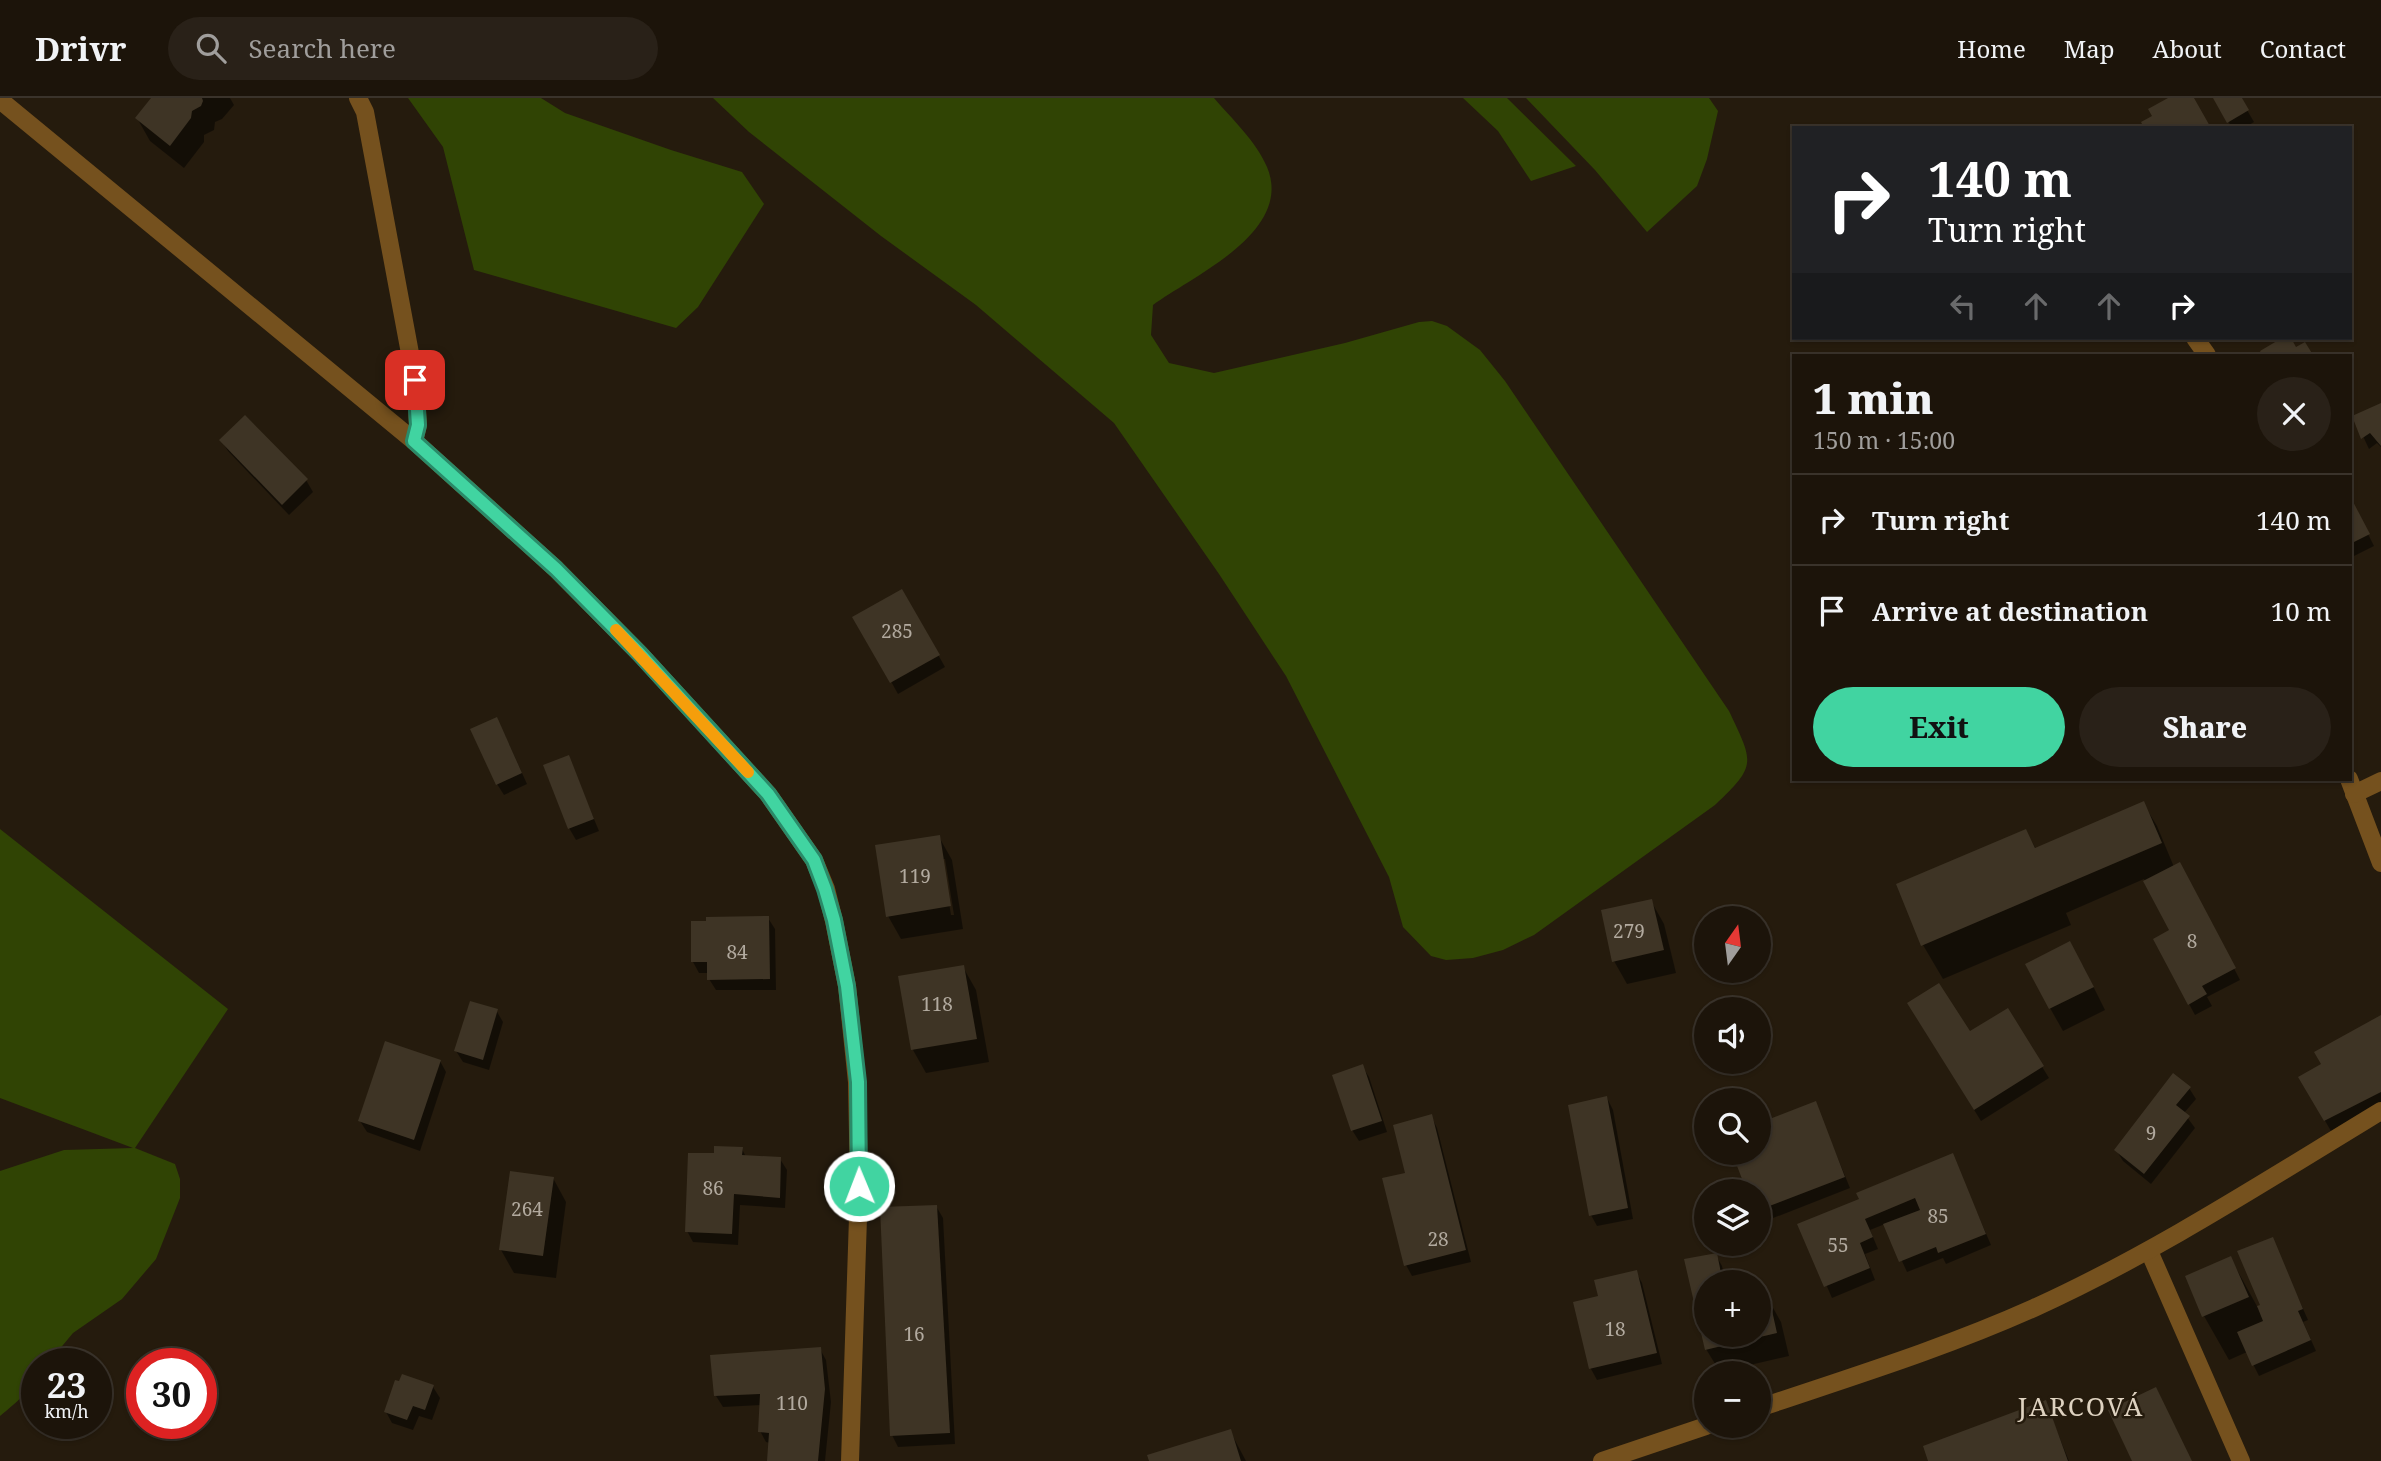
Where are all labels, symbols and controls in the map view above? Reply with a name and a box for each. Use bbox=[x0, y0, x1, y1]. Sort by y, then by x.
search box bbox=[168, 17, 658, 80]
text: Drivr bbox=[35, 26, 126, 71]
icon: search bbox=[192, 29, 230, 67]
text: Search here bbox=[248, 30, 396, 66]
text: Home bbox=[1957, 32, 2026, 65]
text: Map bbox=[2064, 32, 2115, 65]
text: About bbox=[2153, 32, 2222, 65]
text: Contact bbox=[2260, 32, 2346, 65]
text: 140 m bbox=[1928, 145, 2072, 211]
icon: right bbox=[1813, 154, 1904, 245]
text: Turn right bbox=[1928, 208, 2086, 251]
icon: left bbox=[1944, 287, 1982, 325]
icon: ahead bbox=[2017, 287, 2055, 325]
icon: ahead bbox=[2090, 287, 2128, 325]
icon: right bbox=[2163, 287, 2201, 325]
pin bbox=[385, 350, 445, 410]
icon: arrive bbox=[396, 361, 434, 399]
text: 1 min bbox=[1813, 369, 1934, 426]
button: close bbox=[2257, 377, 2331, 451]
text: 150 m · 15:00 bbox=[1813, 424, 1955, 456]
icon: right bbox=[1813, 501, 1851, 539]
text: Turn right bbox=[1872, 502, 2009, 538]
text: 140 m bbox=[2256, 502, 2331, 538]
icon: arrive bbox=[1813, 592, 1851, 630]
text: Arrive at destination bbox=[1872, 593, 2148, 629]
text: 10 m bbox=[2271, 593, 2331, 629]
house number: 285 bbox=[881, 618, 913, 644]
button: Exit bbox=[1813, 687, 2065, 767]
button: Share bbox=[2079, 687, 2331, 767]
house number: 119 bbox=[899, 863, 931, 889]
north arrow bbox=[1694, 906, 1771, 984]
map controls bbox=[1694, 906, 1771, 1438]
house number: 279 bbox=[1613, 918, 1645, 944]
house number: 8 bbox=[2187, 928, 2197, 954]
house number: 84 bbox=[726, 939, 748, 965]
house number: 118 bbox=[921, 991, 953, 1017]
button: sound bbox=[1694, 997, 1771, 1074]
button: search bbox=[1694, 1088, 1771, 1165]
house number: 9 bbox=[2146, 1120, 2156, 1146]
position arrow bbox=[822, 1149, 896, 1223]
house number: 86 bbox=[702, 1175, 724, 1201]
button: layers bbox=[1694, 1179, 1771, 1256]
house number: 264 bbox=[511, 1196, 543, 1222]
house number: 85 bbox=[1927, 1203, 1949, 1229]
house number: 28 bbox=[1427, 1226, 1449, 1252]
house number: 55 bbox=[1827, 1232, 1849, 1258]
button: + bbox=[1694, 1270, 1771, 1347]
house number: 18 bbox=[1604, 1316, 1626, 1342]
house number: 16 bbox=[903, 1321, 925, 1347]
speed limit sign: 30 bbox=[126, 1348, 217, 1439]
text: 23 bbox=[47, 1361, 86, 1408]
button: − bbox=[1694, 1361, 1771, 1438]
district label: JARCOVÁ bbox=[2017, 1388, 2144, 1424]
house number: 110 bbox=[776, 1390, 808, 1416]
text: km/h bbox=[44, 1399, 89, 1423]

